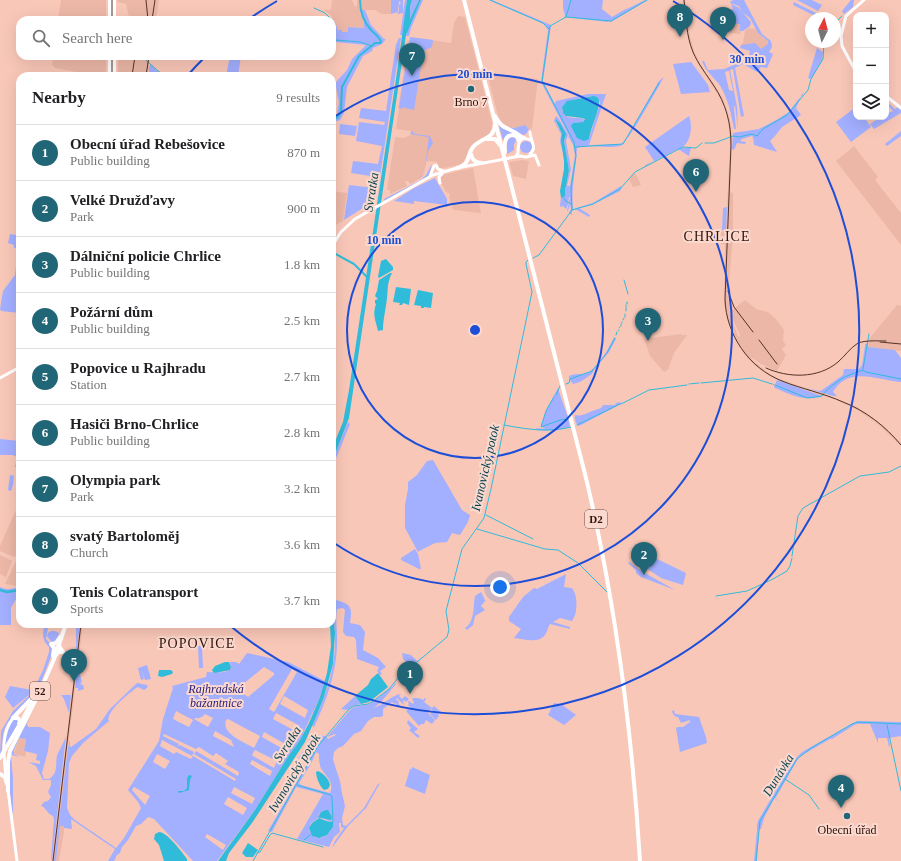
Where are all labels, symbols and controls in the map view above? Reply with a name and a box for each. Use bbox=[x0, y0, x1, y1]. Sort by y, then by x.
pin: 8 bbox=[667, 4, 693, 37]
pin: 9 bbox=[710, 7, 736, 40]
north arrow bbox=[805, 12, 841, 48]
map controls bbox=[853, 12, 889, 120]
button: + bbox=[853, 12, 889, 48]
search box bbox=[16, 16, 336, 60]
icon: search bbox=[30, 27, 52, 49]
text: Search here bbox=[62, 30, 132, 46]
pin: 7 bbox=[399, 43, 425, 76]
button: − bbox=[853, 48, 889, 84]
text: 30 min bbox=[729, 52, 765, 66]
text: 20 min bbox=[457, 67, 493, 81]
marker: Brno 7 bbox=[466, 84, 476, 94]
button: layers bbox=[853, 84, 889, 120]
text: Nearby bbox=[32, 88, 86, 107]
text: 9 results bbox=[276, 90, 320, 105]
place label: Brno 7 bbox=[455, 95, 488, 109]
text: Obecní úřad Rebešovice bbox=[70, 136, 225, 152]
text: 1 bbox=[42, 145, 48, 160]
text: 870 m bbox=[287, 145, 320, 160]
text: Public building bbox=[70, 153, 150, 168]
pin: 6 bbox=[683, 159, 709, 192]
water label: Svratka bbox=[360, 171, 382, 213]
text: Velké Družďavy bbox=[70, 192, 175, 208]
text: 2 bbox=[42, 201, 48, 216]
text: 900 m bbox=[287, 201, 320, 216]
text: Park bbox=[70, 209, 94, 224]
district label: CHRLICE bbox=[684, 229, 750, 244]
text: 10 min bbox=[366, 233, 402, 247]
text: Dálniční policie Chrlice bbox=[70, 248, 221, 264]
text: 3 bbox=[42, 257, 48, 272]
text: 1.8 km bbox=[284, 257, 320, 272]
text: Public building bbox=[70, 265, 150, 280]
text: Požární dům bbox=[70, 304, 153, 320]
pin: 3 bbox=[635, 308, 661, 341]
text: 4 bbox=[42, 313, 48, 328]
text: 2.5 km bbox=[284, 313, 320, 328]
text: Public building bbox=[70, 321, 150, 336]
centre of rings bbox=[468, 323, 482, 337]
text: Popovice u Rajhradu bbox=[70, 360, 206, 376]
text: 5 bbox=[42, 369, 48, 384]
text: 2.7 km bbox=[284, 369, 320, 384]
text: Station bbox=[70, 377, 107, 392]
text: Hasiči Brno-Chrlice bbox=[70, 416, 199, 432]
water label: Ivanovický potok bbox=[468, 423, 502, 514]
text: 6 bbox=[42, 425, 48, 440]
text: 2.8 km bbox=[284, 425, 320, 440]
text: Public building bbox=[70, 433, 150, 448]
text: Olympia park bbox=[70, 472, 160, 488]
text: 7 bbox=[42, 481, 48, 496]
text: 3.2 km bbox=[284, 481, 320, 496]
text: Park bbox=[70, 489, 94, 504]
road number: D2 bbox=[585, 510, 607, 528]
text: svatý Bartoloměj bbox=[70, 528, 180, 544]
text: 8 bbox=[42, 537, 48, 552]
text: 3.6 km bbox=[284, 537, 320, 552]
pin: 2 bbox=[631, 542, 657, 575]
text: Church bbox=[70, 545, 108, 560]
your location bbox=[490, 577, 510, 597]
text: Tenis Colatransport bbox=[70, 584, 198, 600]
text: 9 bbox=[42, 593, 48, 608]
text: 3.7 km bbox=[284, 593, 320, 608]
text: Sports bbox=[70, 601, 103, 616]
district label: POPOVICE bbox=[159, 636, 235, 651]
pin: 5 bbox=[61, 649, 87, 682]
pin: 1 bbox=[397, 661, 423, 694]
road number: 52 bbox=[30, 682, 50, 700]
park label: Rajhradská bažantnice bbox=[187, 682, 244, 710]
water label: Svratka bbox=[270, 723, 304, 765]
water label: Ivanovický potok bbox=[264, 731, 323, 816]
water label: Dunávka bbox=[759, 751, 797, 800]
pin: 4 bbox=[828, 775, 854, 808]
marker: Obecní úřad bbox=[842, 811, 852, 821]
place label: Obecní úřad bbox=[818, 823, 876, 837]

